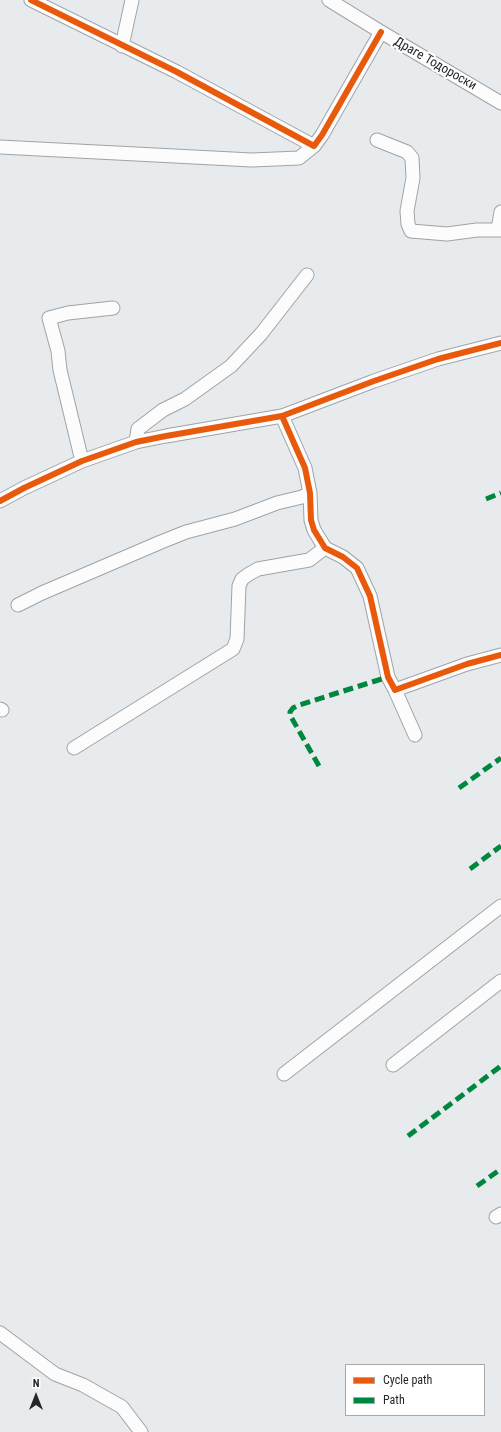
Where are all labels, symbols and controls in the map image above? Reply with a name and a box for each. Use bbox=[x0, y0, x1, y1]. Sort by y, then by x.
street label: Драге Тодороски bbox=[391, 34, 479, 94]
legend bbox=[345, 1364, 485, 1416]
text: Cycle path bbox=[383, 1373, 432, 1387]
north arrow bbox=[16, 1376, 56, 1416]
text: N bbox=[33, 1377, 39, 1390]
text: Path bbox=[383, 1393, 405, 1407]

